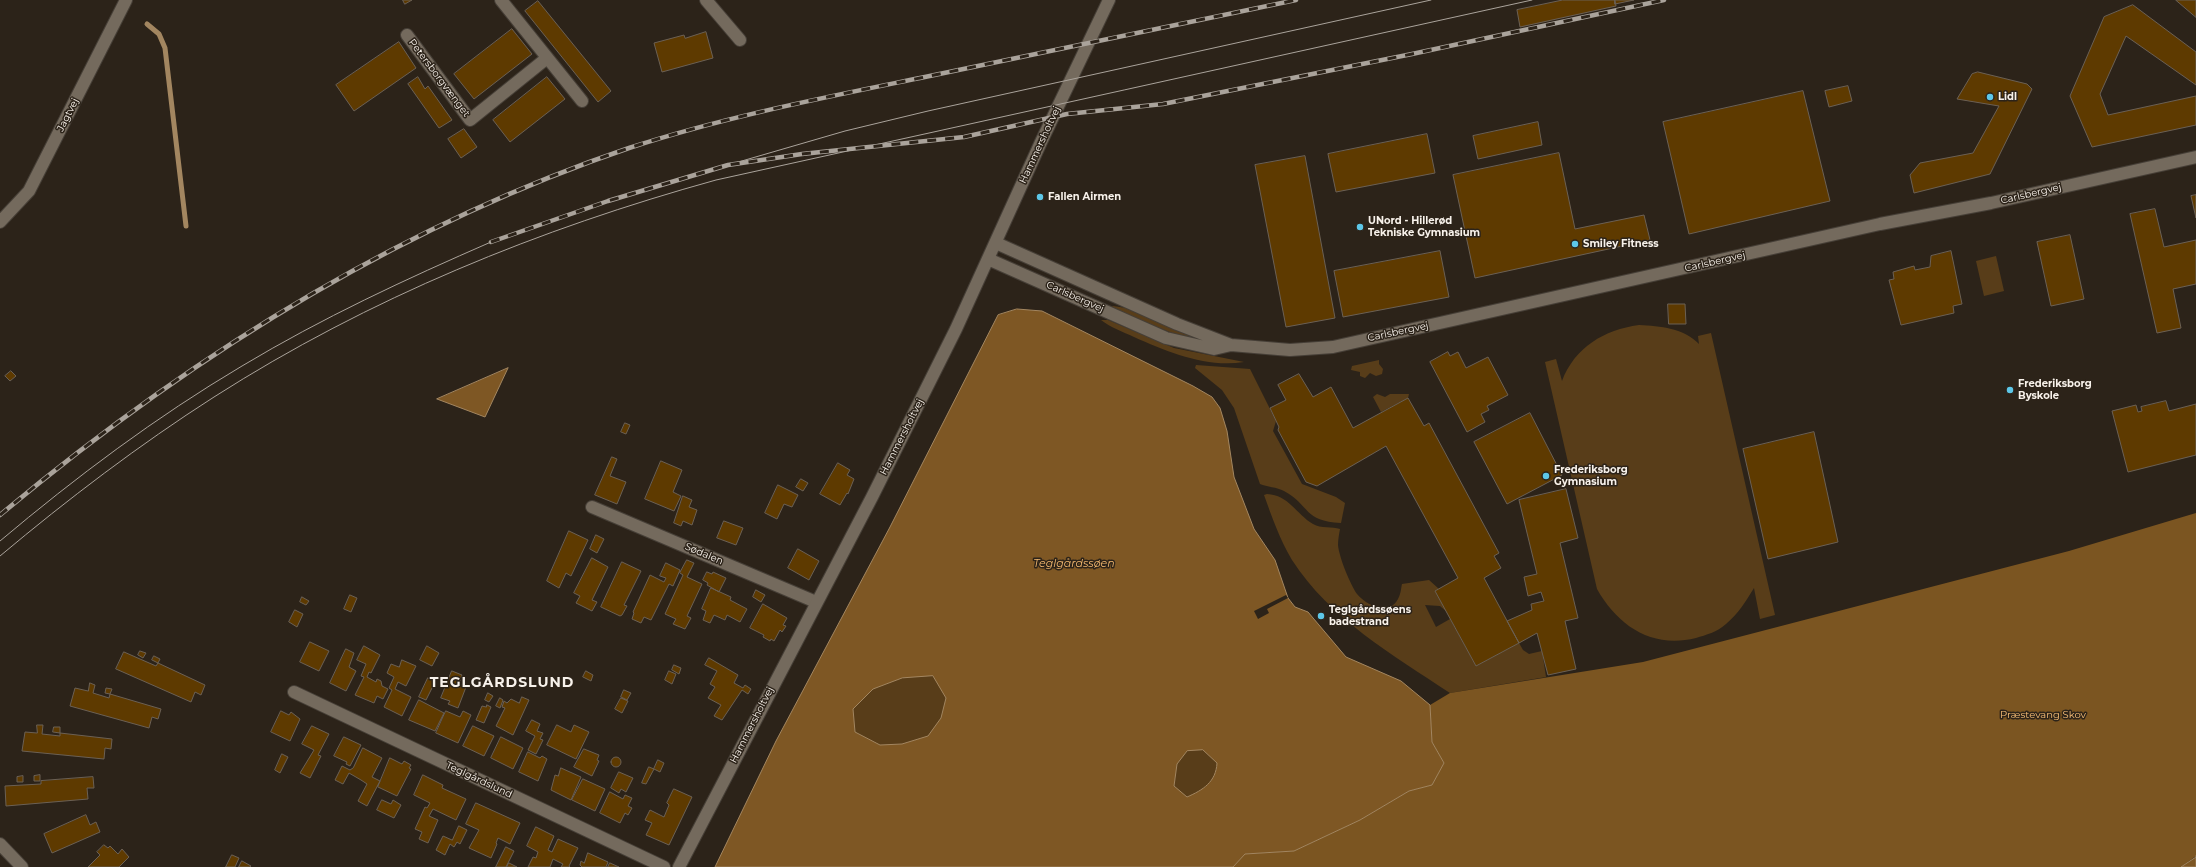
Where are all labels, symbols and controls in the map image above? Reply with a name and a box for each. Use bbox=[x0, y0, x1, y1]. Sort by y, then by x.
street label: Petersborgvænget bbox=[406, 37, 472, 119]
place label: Lidl bbox=[1998, 91, 2017, 103]
marker: Lidl bbox=[1985, 92, 1995, 102]
street label: Jagtvej bbox=[55, 96, 81, 134]
street label: Hammersholtvej bbox=[1017, 105, 1063, 185]
street label: Carlsbergvej bbox=[1999, 181, 2063, 207]
place label: Fallen Airmen bbox=[1048, 191, 1121, 203]
marker: Fallen Airmen bbox=[1035, 192, 1045, 202]
place label: UNord - Hillerød Tekniske Gymnasium bbox=[1368, 215, 1480, 238]
marker: UNord - Hillerød Tekniske Gymnasium bbox=[1355, 222, 1365, 232]
place label: Smiley Fitness bbox=[1583, 238, 1659, 250]
marker: Smiley Fitness bbox=[1570, 239, 1580, 249]
street label: Carlsbergvej bbox=[1683, 249, 1747, 275]
street label: Carlsbergvej bbox=[1044, 279, 1106, 315]
street label: Carlsbergvej bbox=[1366, 320, 1430, 344]
place label: Frederiksborg Byskole bbox=[2018, 378, 2092, 402]
marker: Frederiksborg Byskole bbox=[2005, 385, 2015, 395]
street label: Hammersholtvej bbox=[878, 397, 926, 477]
place label: Frederiksborg Gymnasium bbox=[1554, 464, 1628, 488]
marker: Frederiksborg Gymnasium bbox=[1541, 471, 1551, 481]
street label: Sødalen bbox=[683, 541, 725, 567]
water label: Teglgårdssøen bbox=[1033, 557, 1115, 571]
place label: Teglgårdssøens badestrand bbox=[1329, 604, 1411, 628]
marker: Teglgårdssøens badestrand bbox=[1316, 611, 1326, 621]
district label: TEGLGÅRDSLUND bbox=[430, 675, 574, 691]
street label: Hammersholtvej bbox=[728, 685, 776, 765]
park label: Præstevang Skov bbox=[2000, 709, 2086, 721]
street label: Teglgårdslund bbox=[444, 759, 514, 801]

